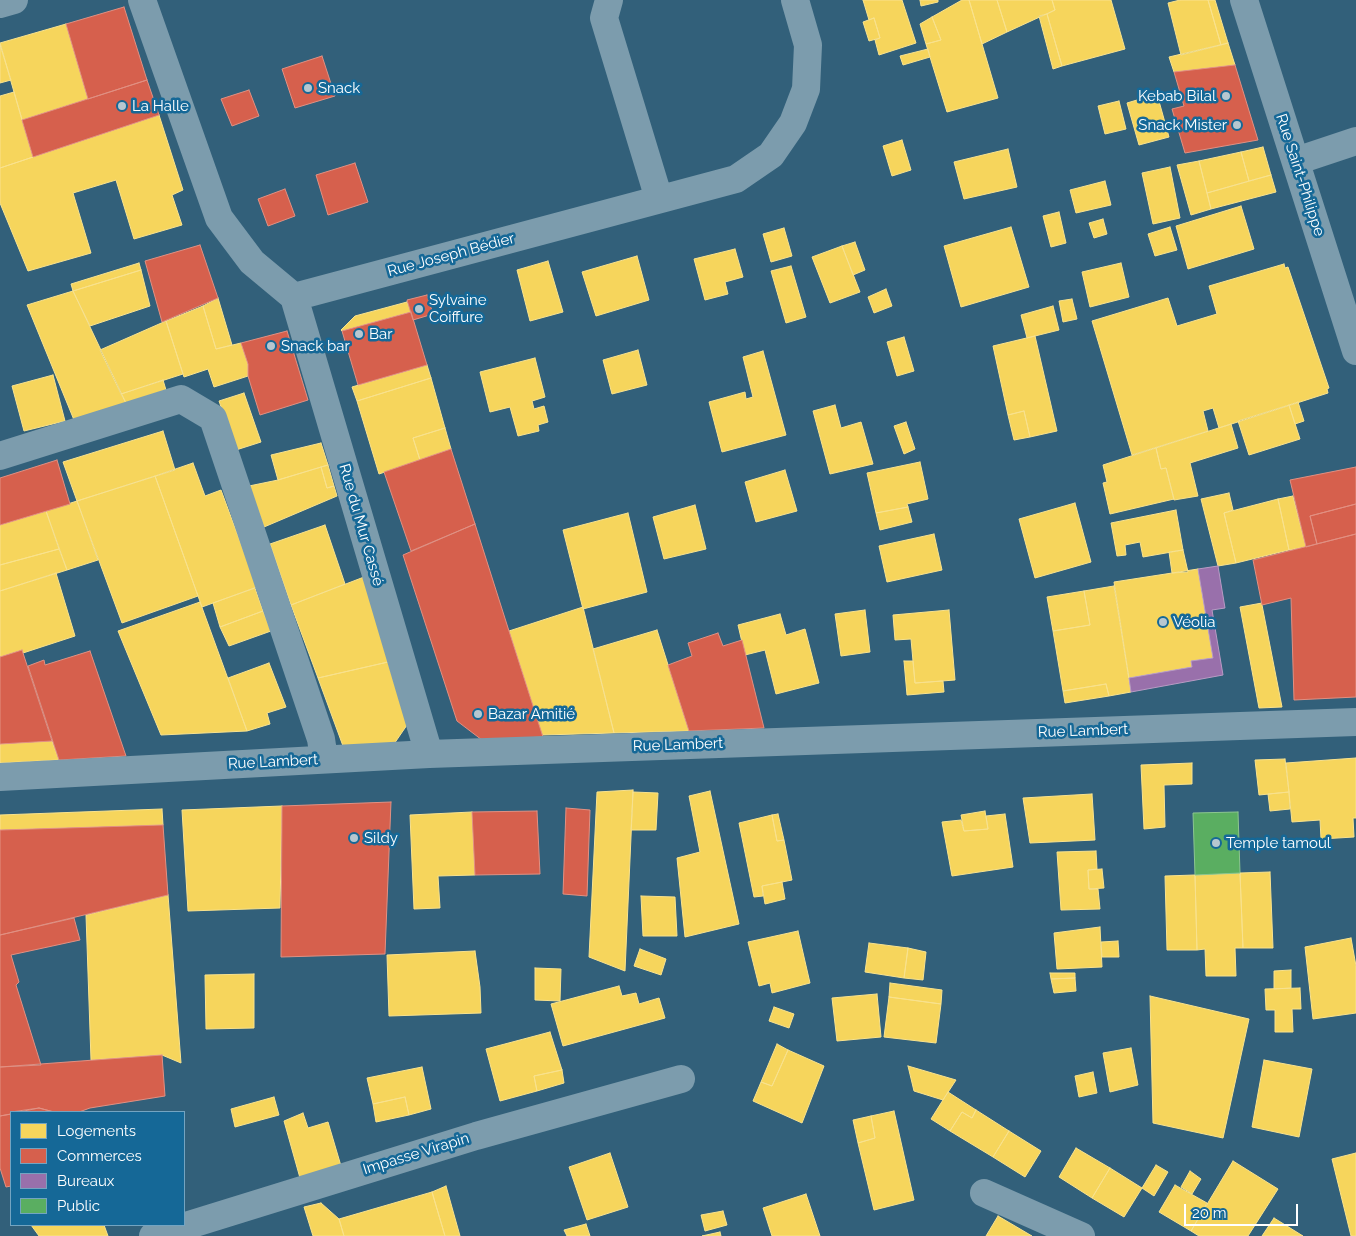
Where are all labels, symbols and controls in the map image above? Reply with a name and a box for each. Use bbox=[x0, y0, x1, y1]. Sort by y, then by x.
place label: Snack bbox=[318, 79, 360, 97]
marker: Snack bbox=[302, 82, 314, 94]
place label: Kebab Bilal bbox=[1138, 87, 1216, 105]
marker: Kebab Bilal bbox=[1220, 90, 1232, 102]
place label: La Halle bbox=[132, 97, 189, 115]
marker: La Halle bbox=[116, 100, 128, 112]
street label: Rue Saint-Philippe bbox=[1272, 111, 1328, 239]
place label: Snack Mister bbox=[1138, 116, 1227, 134]
marker: Snack Mister bbox=[1231, 119, 1243, 131]
street label: Rue Joseph Bédier bbox=[386, 229, 516, 281]
place label: Sylvaine Coiffure bbox=[429, 291, 487, 326]
marker: Sylvaine Coiffure bbox=[413, 303, 425, 315]
place label: Bar bbox=[369, 325, 392, 343]
marker: Bar bbox=[353, 328, 365, 340]
place label: Snack bar bbox=[281, 337, 350, 355]
marker: Snack bar bbox=[265, 340, 277, 352]
street label: Rue du Mur Cassé bbox=[335, 462, 387, 588]
place label: Véolia bbox=[1173, 613, 1215, 631]
marker: Véolia bbox=[1157, 616, 1169, 628]
place label: Bazar Amitié bbox=[488, 705, 575, 723]
marker: Bazar Amitié bbox=[472, 708, 484, 720]
street label: Rue Lambert bbox=[1038, 720, 1128, 742]
street label: Rue Lambert bbox=[633, 734, 723, 756]
street label: Rue Lambert bbox=[227, 751, 319, 773]
place label: Sildy bbox=[364, 829, 398, 847]
marker: Sildy bbox=[348, 832, 360, 844]
place label: Temple tamoul bbox=[1226, 834, 1331, 852]
marker: Temple tamoul bbox=[1210, 837, 1222, 849]
legend bbox=[10, 1111, 185, 1226]
text: Logements bbox=[57, 1122, 136, 1140]
street label: Impasse Virapin bbox=[361, 1129, 471, 1179]
text: Commerces bbox=[57, 1147, 142, 1165]
text: Bureaux bbox=[57, 1172, 114, 1190]
scale bar bbox=[1186, 1194, 1300, 1226]
text: Public bbox=[57, 1197, 100, 1215]
text: 20 m bbox=[1192, 1204, 1227, 1222]

